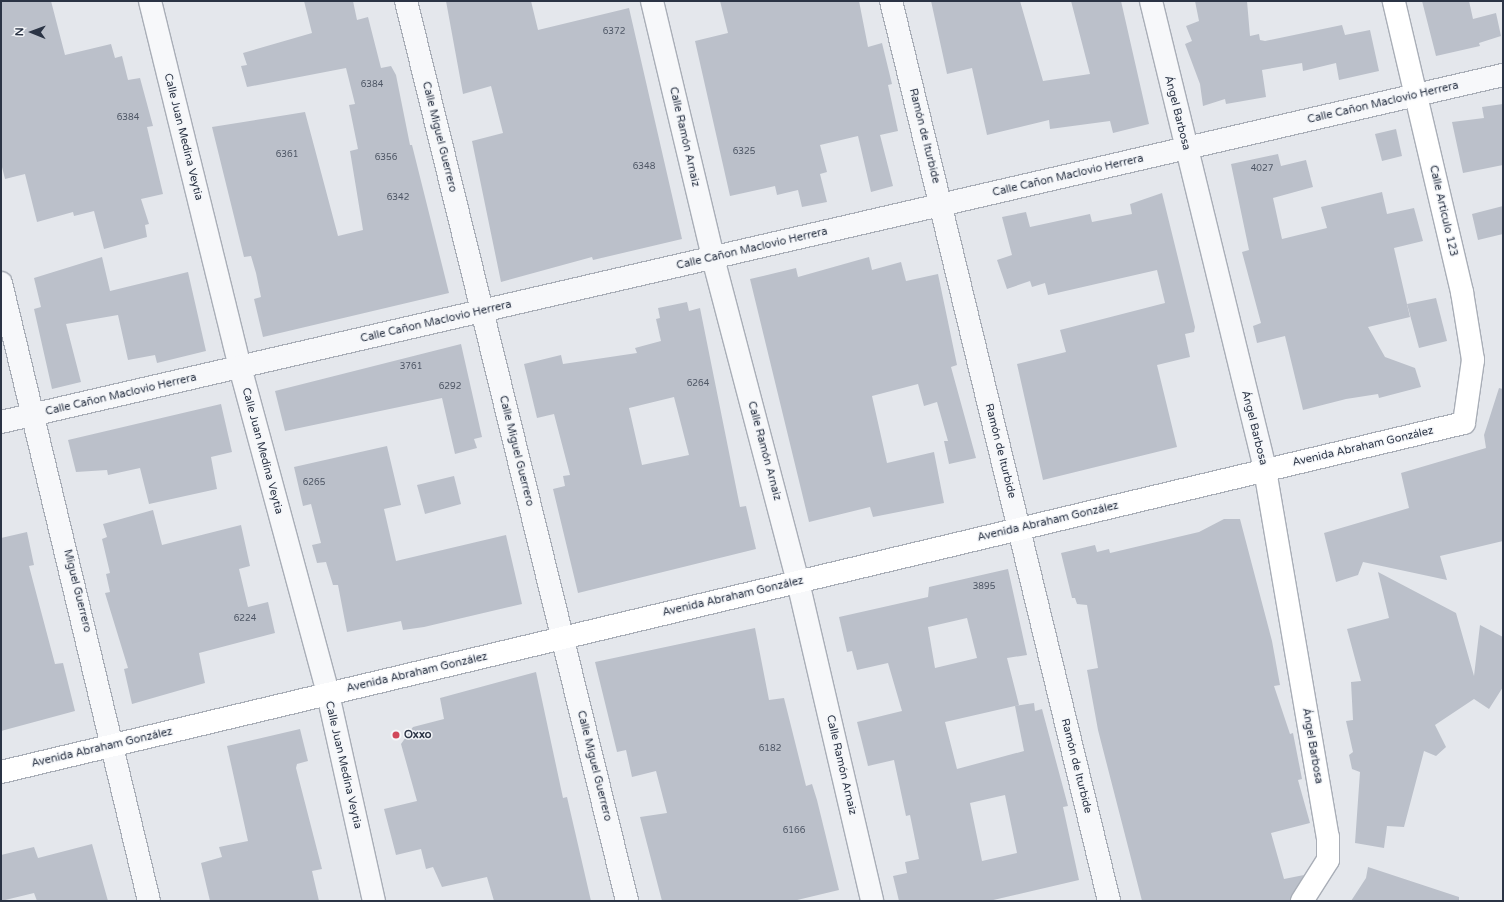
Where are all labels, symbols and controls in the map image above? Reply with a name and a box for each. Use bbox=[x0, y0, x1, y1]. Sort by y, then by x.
north arrow bbox=[12, 12, 52, 52]
text: N bbox=[13, 27, 26, 36]
house number: 6372 bbox=[603, 27, 625, 37]
street label: Calle Juan Medina Veytia bbox=[161, 72, 205, 202]
street label: Ángel Barbosa bbox=[1161, 74, 1193, 152]
street label: Calle Cañon Maclovio Herrera bbox=[1306, 79, 1460, 127]
house number: 6384 bbox=[361, 80, 383, 90]
street label: Calle Miguel Guerrero bbox=[419, 80, 459, 194]
street label: Calle Ramón Arnaiz bbox=[666, 86, 702, 188]
street label: Ramón de Iturbide bbox=[906, 87, 942, 185]
house number: 6384 bbox=[117, 113, 139, 123]
house number: 6325 bbox=[733, 147, 755, 157]
house number: 6361 bbox=[276, 150, 298, 160]
street label: Calle Cañon Maclovio Herrera bbox=[991, 152, 1145, 200]
house number: 6356 bbox=[375, 153, 397, 163]
house number: 6348 bbox=[633, 162, 655, 172]
house number: 4027 bbox=[1251, 164, 1273, 174]
street label: Calle Articulo 123 bbox=[1426, 164, 1460, 258]
house number: 6342 bbox=[387, 193, 409, 203]
street label: Calle Cañon Maclovio Herrera bbox=[675, 225, 829, 273]
street label: Calle Cañon Maclovio Herrera bbox=[359, 298, 513, 346]
house number: 3761 bbox=[400, 362, 422, 372]
street label: Calle Cañon Maclovio Herrera bbox=[44, 371, 198, 419]
house number: 6264 bbox=[687, 379, 709, 389]
house number: 6292 bbox=[439, 382, 461, 392]
street label: Calle Juan Medina Veytia bbox=[239, 386, 285, 516]
street label: Ángel Barbosa bbox=[1238, 389, 1270, 467]
street label: Calle Miguel Guerrero bbox=[496, 394, 536, 508]
street label: Calle Ramón Arnaiz bbox=[744, 400, 784, 502]
street label: Ramón de Iturbide bbox=[982, 402, 1018, 500]
street label: Avenida Abraham González bbox=[1291, 424, 1435, 470]
house number: 6265 bbox=[303, 478, 325, 488]
street label: Avenida Abraham González bbox=[976, 499, 1120, 545]
street label: Miguel Guerrero bbox=[60, 548, 94, 634]
street label: Avenida Abraham González bbox=[661, 574, 805, 620]
house number: 3895 bbox=[973, 582, 995, 592]
house number: 6224 bbox=[234, 614, 256, 624]
street label: Avenida Abraham González bbox=[345, 650, 489, 696]
street label: Calle Juan Medina Veytia bbox=[322, 700, 364, 830]
street label: Ángel Barbosa bbox=[1299, 707, 1325, 785]
street label: Calle Miguel Guerrero bbox=[574, 709, 614, 823]
street label: Calle Ramón Arnaiz bbox=[823, 714, 859, 816]
street label: Ramón de Iturbide bbox=[1058, 717, 1094, 815]
street label: Avenida Abraham González bbox=[30, 725, 174, 771]
place label: Oxxo bbox=[404, 728, 431, 742]
marker: Oxxo bbox=[391, 730, 401, 740]
house number: 6182 bbox=[759, 744, 781, 754]
house number: 6166 bbox=[783, 826, 805, 836]

